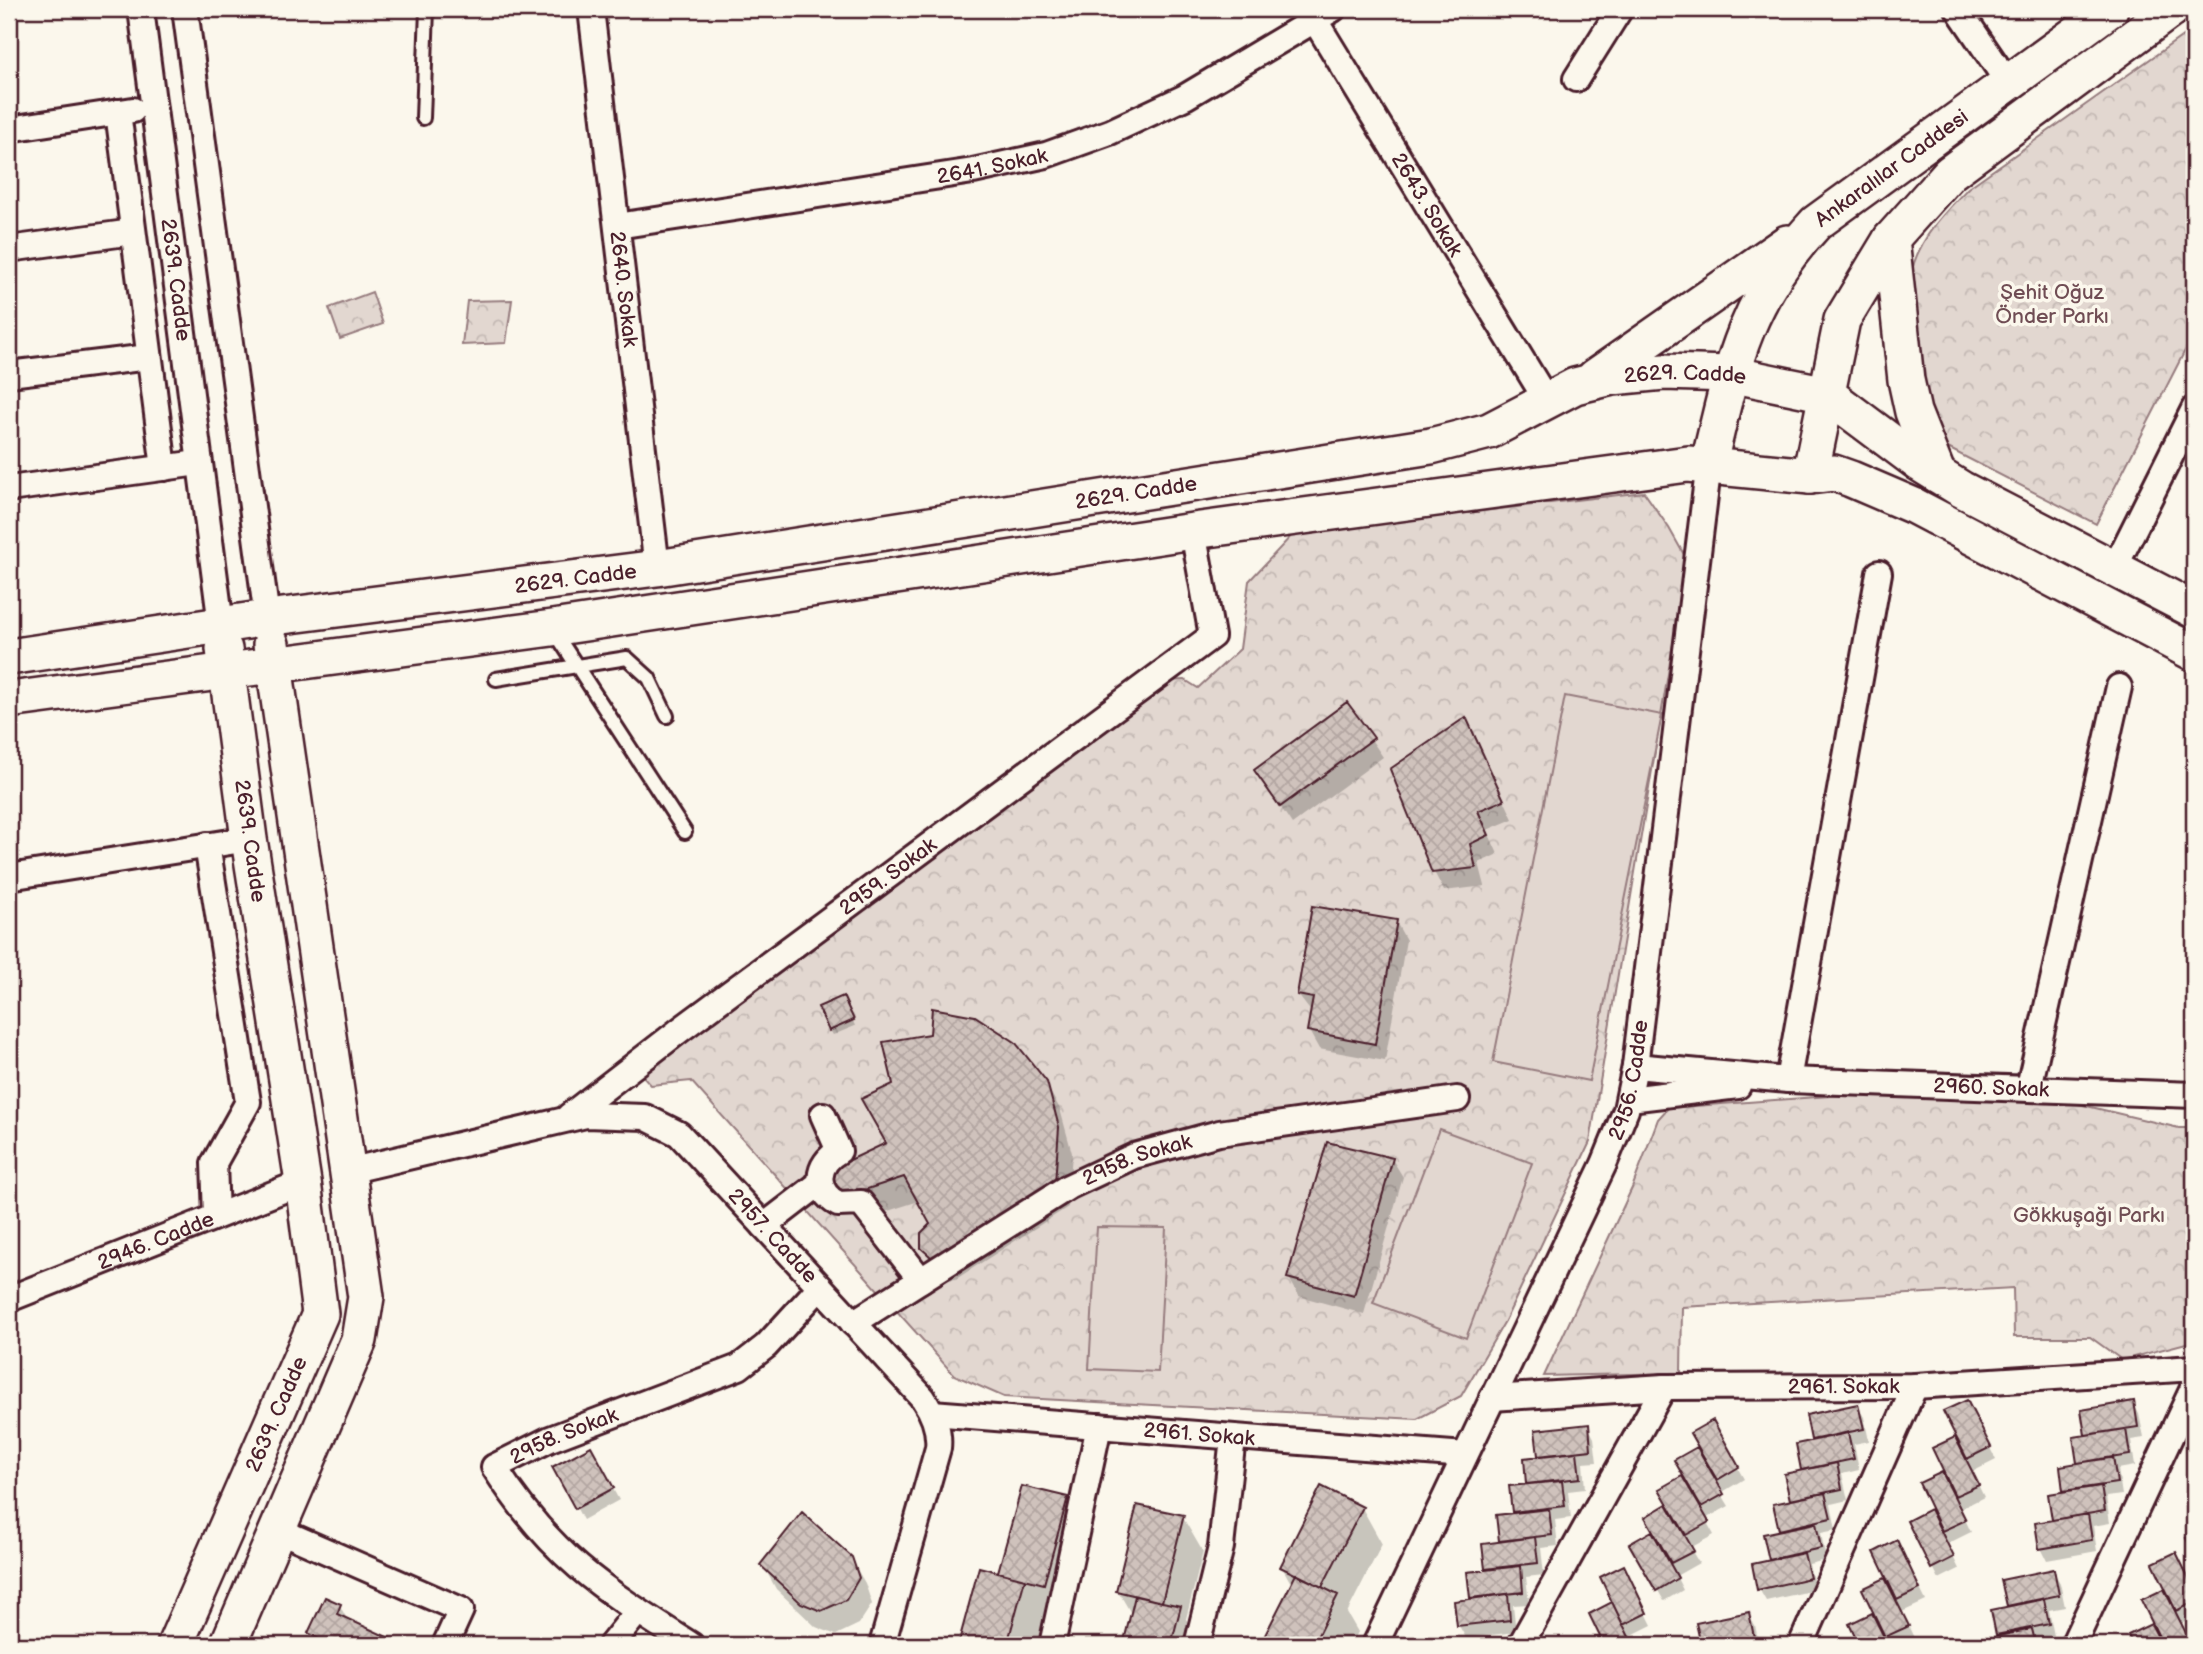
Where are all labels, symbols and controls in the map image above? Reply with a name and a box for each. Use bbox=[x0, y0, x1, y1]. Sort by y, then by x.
street label: Ankaralılar Caddesi bbox=[1810, 104, 1973, 232]
street label: 2641. Sokak bbox=[935, 142, 1051, 189]
street label: 2643. Sokak bbox=[1386, 148, 1469, 262]
street label: 2639. Cadde bbox=[156, 217, 197, 343]
street label: 2640. Sokak bbox=[605, 230, 643, 349]
park label: Şehit Oğuz Önder Parkı bbox=[1995, 280, 2109, 329]
street label: 2629. Cadde bbox=[1623, 359, 1749, 390]
street label: 2629. Cadde bbox=[1073, 471, 1199, 514]
street label: 2629. Cadde bbox=[513, 558, 638, 599]
street label: 2639. Cadde bbox=[229, 778, 271, 904]
street label: 2959. Sokak bbox=[834, 831, 942, 920]
street label: 2956. Cadde bbox=[1603, 1018, 1653, 1144]
street label: 2960. Sokak bbox=[1933, 1073, 2050, 1102]
street label: 2958. Sokak bbox=[1078, 1128, 1195, 1191]
street label: 2957. Cadde bbox=[723, 1183, 823, 1288]
park label: Gökkuşağı Parkı bbox=[2013, 1203, 2165, 1228]
street label: 2946. Cadde bbox=[94, 1206, 218, 1275]
street label: 2639. Cadde bbox=[240, 1353, 312, 1476]
street label: 2961. Sokak bbox=[1788, 1374, 1900, 1399]
street label: 2958. Sokak bbox=[506, 1402, 622, 1470]
street label: 2961. Sokak bbox=[1143, 1417, 1257, 1451]

